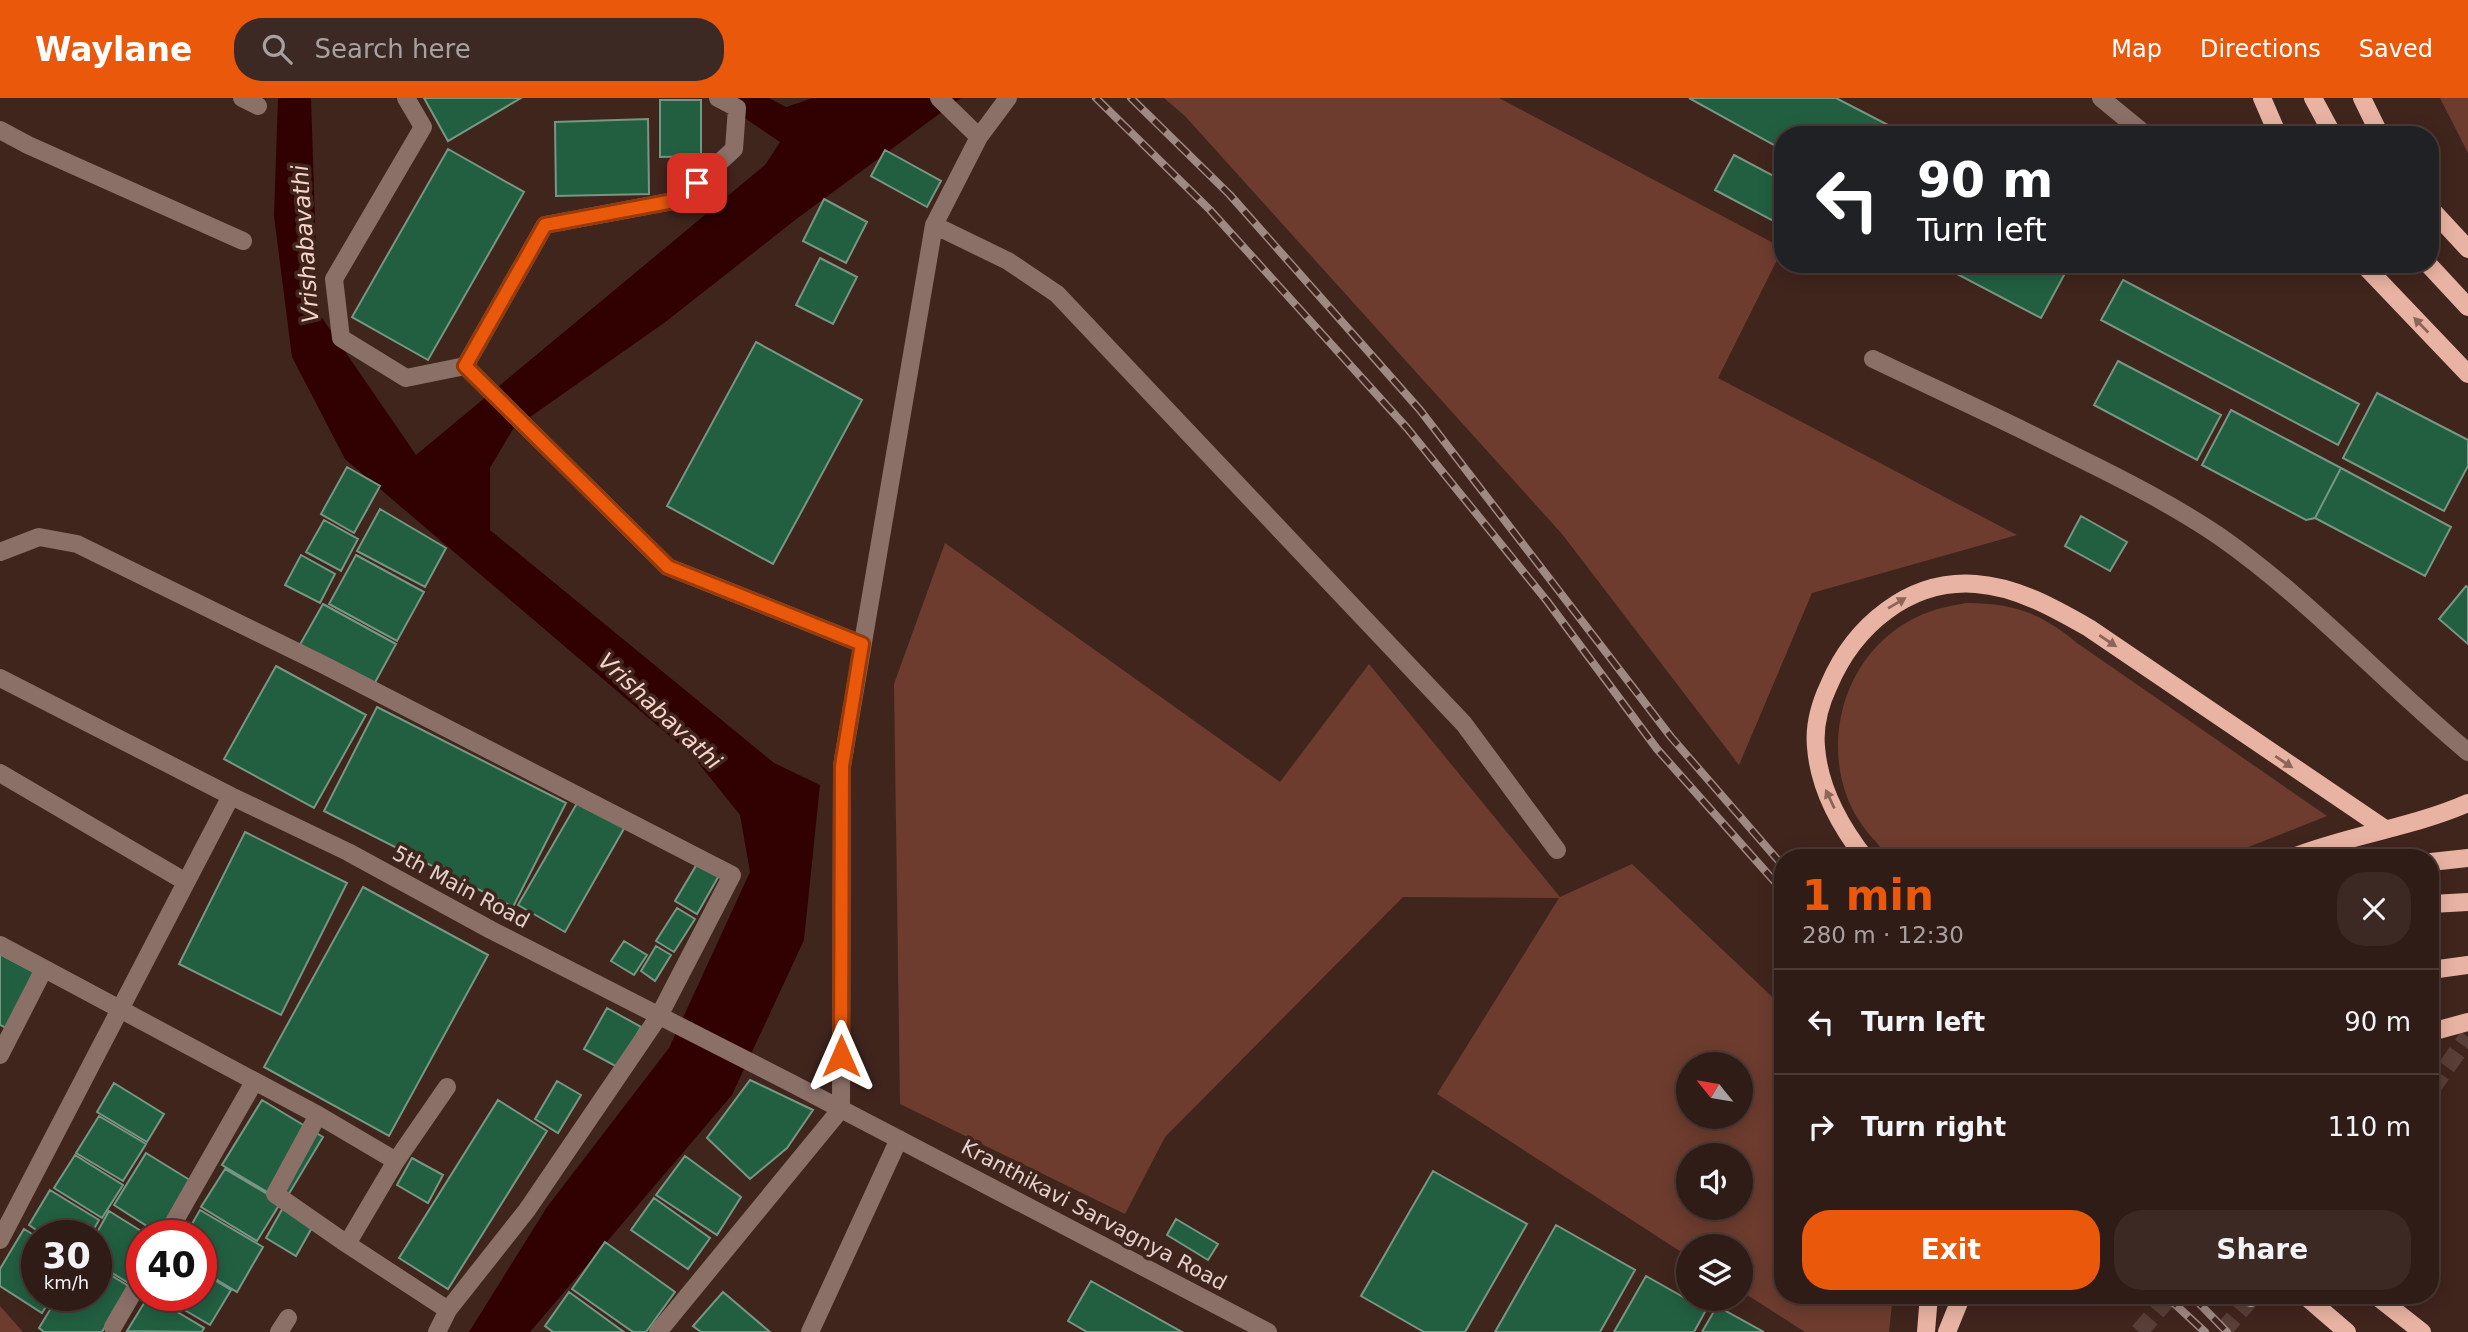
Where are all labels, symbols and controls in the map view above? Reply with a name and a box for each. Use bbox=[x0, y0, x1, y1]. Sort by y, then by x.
search box bbox=[234, 18, 724, 81]
text: Waylane bbox=[35, 30, 192, 69]
icon: search bbox=[258, 30, 296, 68]
text: Search here bbox=[314, 34, 471, 64]
text: Map bbox=[2111, 35, 2162, 63]
text: Directions bbox=[2200, 35, 2321, 63]
text: Saved bbox=[2359, 35, 2433, 63]
text: 90 m bbox=[1917, 152, 2053, 209]
pin bbox=[667, 153, 727, 213]
icon: left bbox=[1802, 154, 1893, 245]
water label: Vrishabavathi bbox=[286, 163, 324, 324]
icon: arrive bbox=[678, 164, 716, 202]
text: Turn left bbox=[1917, 211, 2047, 249]
one-way arrow bbox=[2412, 316, 2429, 333]
one-way arrow bbox=[1888, 597, 1907, 610]
one-way arrow bbox=[2099, 634, 2117, 648]
water label: Vrishabavathi bbox=[593, 647, 727, 775]
one-way arrow bbox=[2275, 755, 2293, 769]
one-way arrow bbox=[1824, 789, 1836, 809]
street label: 5th Main Road bbox=[389, 841, 533, 933]
text: 1 min bbox=[1802, 871, 1934, 920]
button: close bbox=[2337, 872, 2411, 946]
text: 280 m · 12:30 bbox=[1802, 922, 1964, 948]
icon: left bbox=[1802, 1003, 1840, 1041]
text: Turn left bbox=[1861, 1007, 1985, 1037]
text: 90 m bbox=[2344, 1007, 2411, 1037]
position arrow bbox=[804, 1019, 878, 1093]
north arrow bbox=[1676, 1052, 1754, 1129]
map controls bbox=[1676, 1052, 1753, 1311]
icon: right bbox=[1802, 1108, 1840, 1146]
text: Turn right bbox=[1861, 1112, 2006, 1142]
text: 110 m bbox=[2328, 1112, 2411, 1142]
street label: Kranthikavi Sarvagnya Road bbox=[957, 1135, 1231, 1295]
button: sound bbox=[1676, 1143, 1753, 1220]
button: Exit bbox=[1802, 1210, 2100, 1290]
button: Share bbox=[2114, 1210, 2411, 1290]
speed limit sign: 40 bbox=[126, 1220, 217, 1311]
button: layers bbox=[1676, 1234, 1753, 1311]
text: 30 bbox=[42, 1236, 91, 1276]
text: km/h bbox=[44, 1272, 89, 1293]

